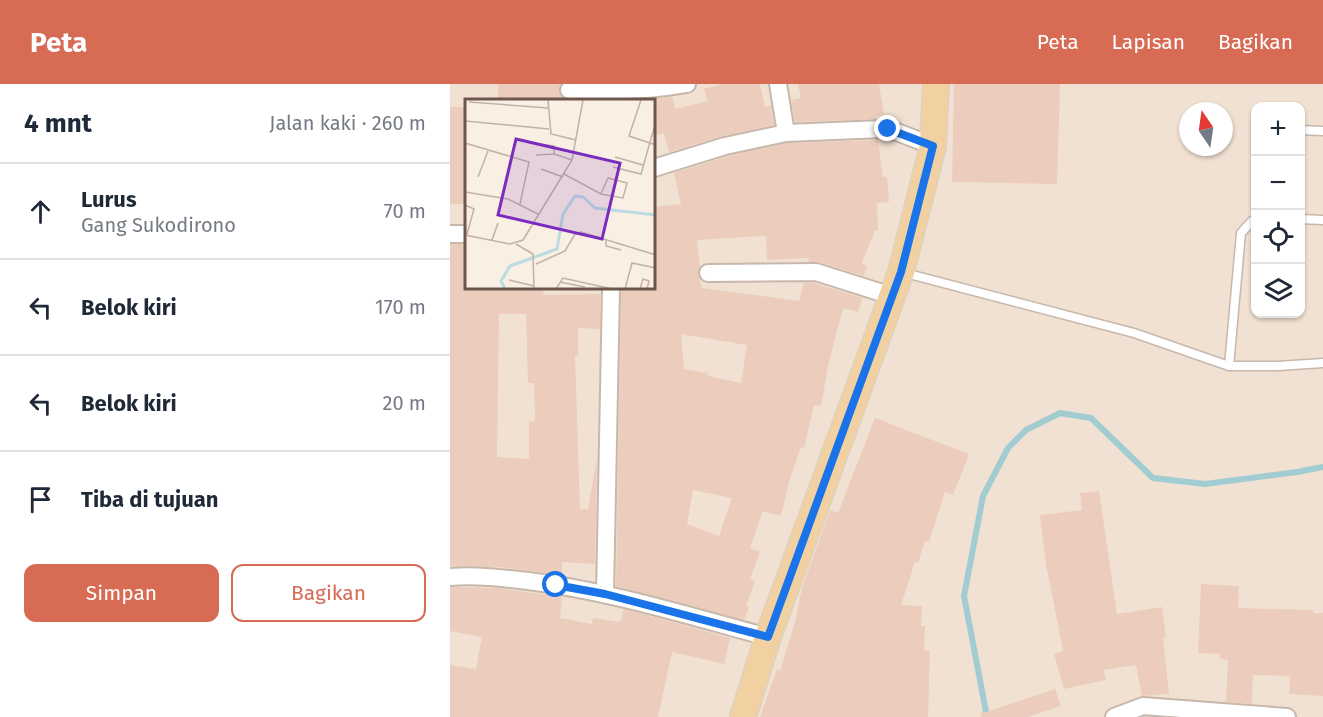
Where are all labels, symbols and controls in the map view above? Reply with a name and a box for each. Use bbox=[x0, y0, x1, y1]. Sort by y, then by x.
text: Peta bbox=[30, 26, 87, 59]
text: Peta bbox=[1037, 29, 1079, 55]
text: Lapisan bbox=[1112, 29, 1185, 55]
text: Bagikan bbox=[1218, 29, 1293, 55]
inset map bbox=[465, 99, 656, 290]
north arrow bbox=[1179, 102, 1233, 156]
map controls bbox=[1251, 102, 1305, 318]
button: + bbox=[1251, 102, 1305, 156]
text: 4 mnt bbox=[24, 108, 92, 139]
text: Jalan kaki · 260 m bbox=[269, 111, 426, 135]
route end bbox=[874, 115, 900, 141]
button: − bbox=[1251, 156, 1305, 210]
text: Lurus bbox=[81, 186, 137, 213]
icon: ahead bbox=[24, 195, 57, 228]
text: 70 m bbox=[384, 199, 426, 223]
button: locate bbox=[1251, 210, 1305, 264]
text: Gang Sukodirono bbox=[81, 213, 236, 237]
button: layers bbox=[1251, 264, 1305, 318]
icon: left bbox=[24, 291, 57, 324]
text: Belok kiri bbox=[81, 294, 177, 321]
text: 170 m bbox=[375, 295, 426, 319]
icon: left bbox=[24, 387, 57, 420]
text: Belok kiri bbox=[81, 390, 177, 417]
text: 20 m bbox=[383, 391, 426, 415]
icon: arrive bbox=[24, 483, 57, 516]
text: Tiba di tujuan bbox=[81, 486, 218, 513]
button: Simpan bbox=[24, 564, 219, 622]
button: Bagikan bbox=[231, 564, 426, 622]
route start bbox=[542, 571, 568, 597]

